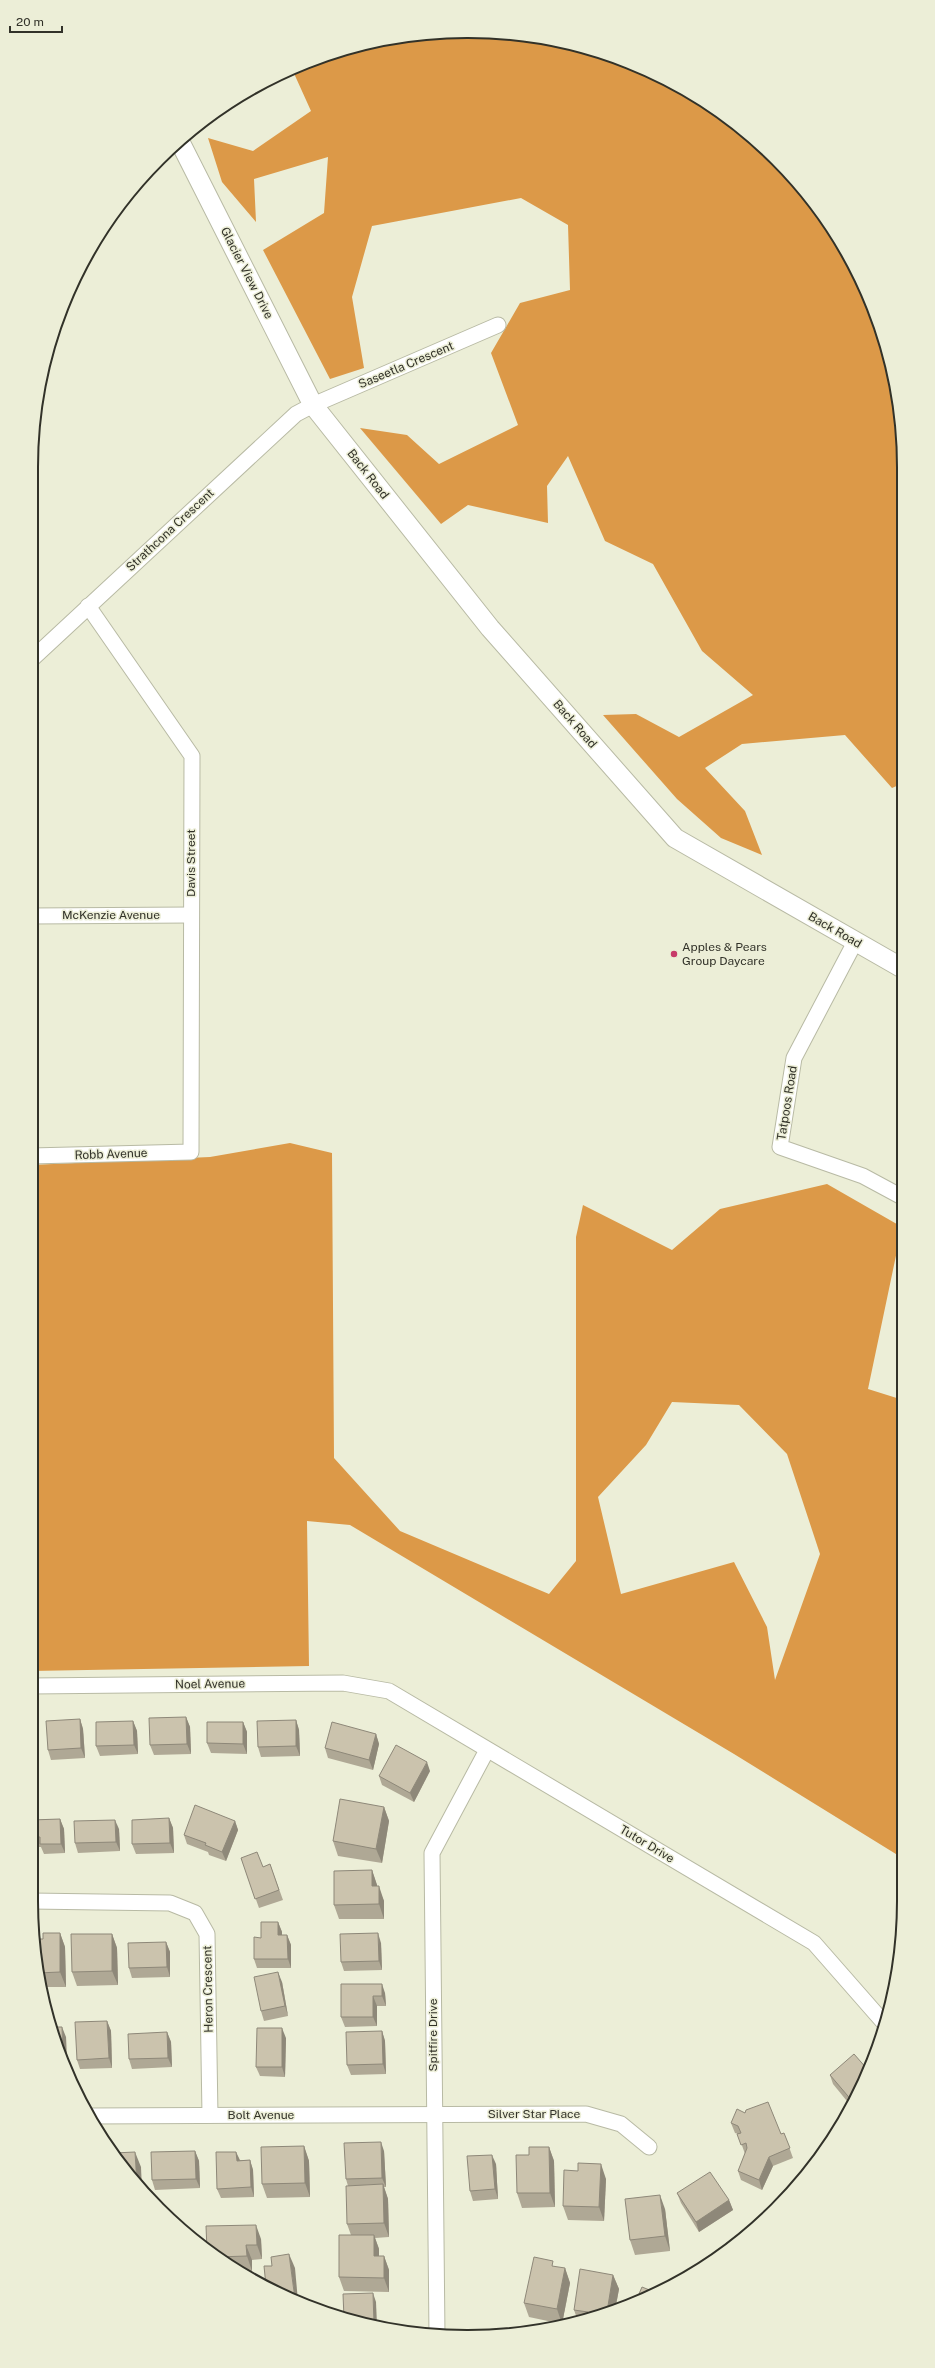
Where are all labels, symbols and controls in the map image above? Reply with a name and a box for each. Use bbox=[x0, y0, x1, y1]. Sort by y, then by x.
scale bar bbox=[10, 8, 62, 34]
text: 20 m bbox=[16, 15, 44, 29]
street label: Glacier View Drive bbox=[218, 225, 276, 321]
street label: Saseetla Crescent bbox=[356, 338, 456, 391]
street label: Back Road bbox=[344, 446, 392, 502]
street label: Strathcona Crescent bbox=[123, 485, 217, 574]
street label: Back Road bbox=[550, 697, 600, 751]
street label: Davis Street bbox=[184, 829, 198, 897]
street label: McKenzie Avenue bbox=[62, 908, 160, 922]
street label: Back Road bbox=[806, 909, 864, 951]
place label: Apples & Pears Group Daycare bbox=[682, 940, 767, 968]
marker: Apples & Pears Group Daycare bbox=[669, 949, 679, 959]
street label: Tatpoos Road bbox=[774, 1065, 800, 1141]
street label: Robb Avenue bbox=[74, 1146, 148, 1162]
street label: Noel Avenue bbox=[175, 1676, 245, 1692]
street label: Tutor Drive bbox=[617, 1822, 677, 1866]
street label: Heron Crescent bbox=[200, 1945, 216, 2033]
street label: Spitfire Drive bbox=[426, 1998, 440, 2071]
street label: Silver Star Place bbox=[488, 2107, 581, 2121]
street label: Bolt Avenue bbox=[228, 2108, 295, 2122]

